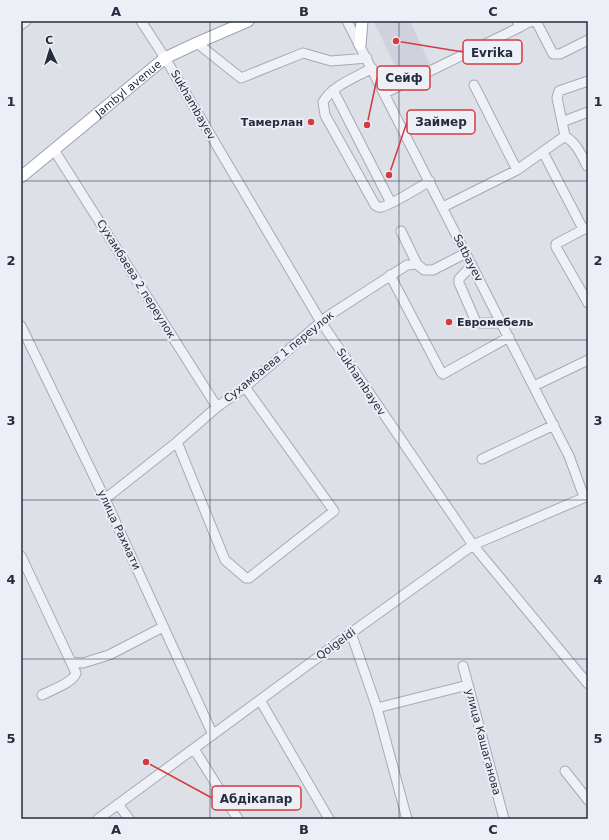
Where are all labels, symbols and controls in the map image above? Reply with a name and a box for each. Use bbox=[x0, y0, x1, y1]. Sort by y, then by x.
text: A bbox=[111, 4, 121, 19]
text: B bbox=[299, 4, 309, 19]
text: C bbox=[488, 4, 498, 19]
north arrow bbox=[30, 30, 70, 70]
text: С bbox=[45, 34, 54, 47]
callout: Evrika bbox=[463, 40, 522, 64]
text: Evrika bbox=[471, 46, 513, 60]
street label: Jambyl avenue bbox=[92, 57, 164, 120]
callout: Сейф bbox=[377, 66, 430, 90]
street label: Sukhambayev bbox=[168, 68, 218, 143]
text: Сейф bbox=[385, 71, 423, 85]
text: 1 bbox=[6, 94, 16, 109]
text: 1 bbox=[593, 94, 603, 109]
callout: Займер bbox=[407, 110, 475, 134]
text: Займер bbox=[415, 115, 467, 129]
place label: Тамерлан bbox=[241, 116, 303, 129]
marker: Тамерлан bbox=[306, 117, 316, 127]
street label: Сухамбаева 2 переулок bbox=[94, 217, 178, 341]
street label: Satbayev bbox=[451, 232, 486, 284]
text: 2 bbox=[6, 253, 16, 268]
text: 2 bbox=[593, 253, 603, 268]
street label: Сухамбаева 1 переулок bbox=[221, 308, 337, 405]
place label: Евромебель bbox=[457, 316, 534, 329]
marker: Евромебель bbox=[444, 317, 454, 327]
street label: Sukhambayev bbox=[334, 346, 389, 418]
text: 3 bbox=[6, 413, 16, 428]
text: 3 bbox=[593, 413, 603, 428]
street label: улица Рахмати bbox=[95, 488, 143, 572]
text: 4 bbox=[6, 572, 16, 587]
text: 4 bbox=[593, 572, 603, 587]
street label: Qoigeldi bbox=[314, 625, 358, 663]
street label: улица Кашаганова bbox=[463, 687, 503, 797]
text: 5 bbox=[6, 731, 16, 746]
text: 5 bbox=[593, 731, 603, 746]
callout: Абдiкапар bbox=[212, 786, 301, 810]
text: Абдiкапар bbox=[220, 792, 293, 806]
text: A bbox=[111, 822, 121, 837]
text: B bbox=[299, 822, 309, 837]
text: C bbox=[488, 822, 498, 837]

